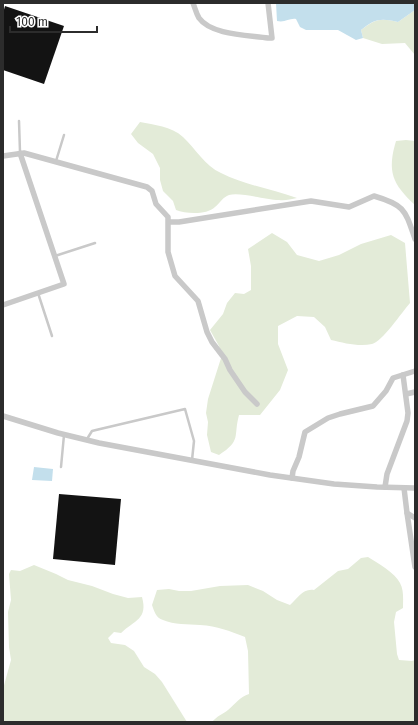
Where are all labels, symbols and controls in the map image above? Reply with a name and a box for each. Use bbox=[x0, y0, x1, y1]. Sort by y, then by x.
scale bar bbox=[10, 8, 97, 34]
text: 100 m bbox=[16, 15, 48, 29]

